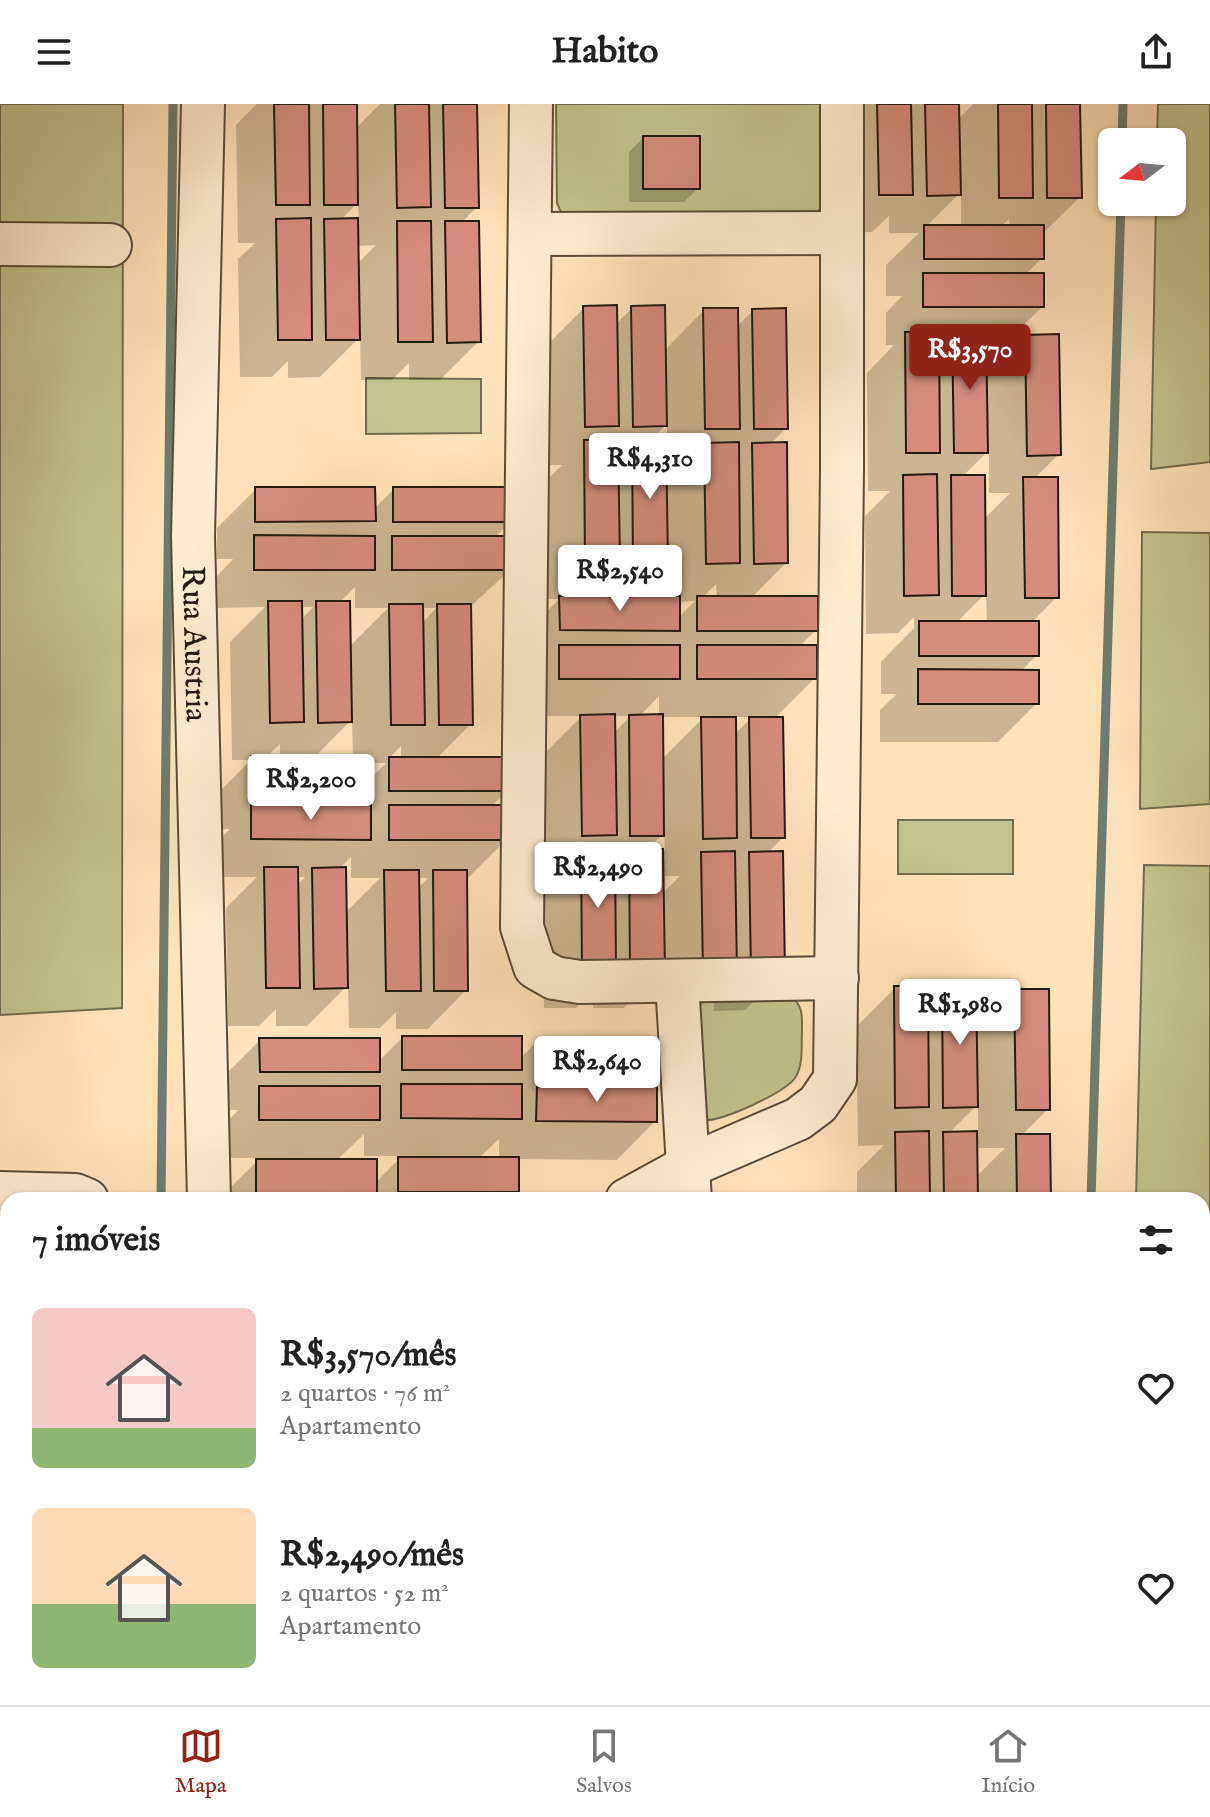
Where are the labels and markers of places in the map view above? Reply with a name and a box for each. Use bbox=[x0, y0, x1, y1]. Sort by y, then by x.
pin: R$3,570 bbox=[896, 324, 1044, 392]
pin: R$4,310 bbox=[576, 433, 724, 501]
pin: R$2,540 bbox=[546, 545, 694, 613]
pin: R$2,200 bbox=[237, 754, 385, 822]
pin: R$2,490 bbox=[524, 842, 672, 910]
pin: R$1,980 bbox=[886, 979, 1034, 1047]
pin: R$2,640 bbox=[523, 1036, 671, 1104]

